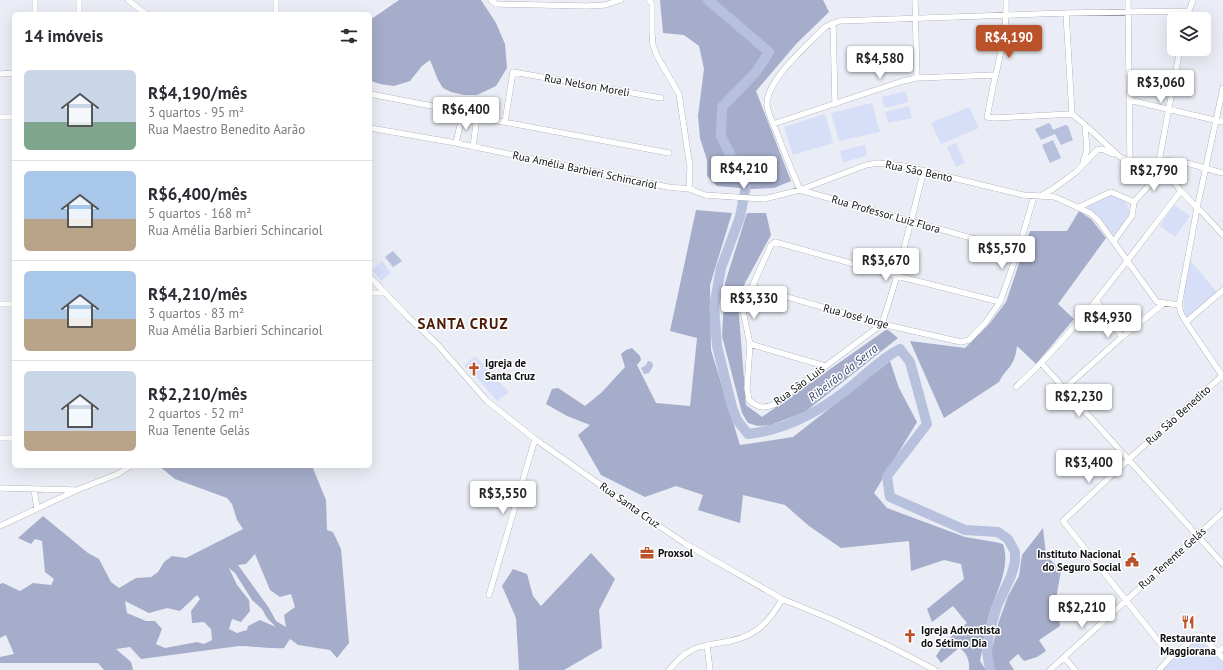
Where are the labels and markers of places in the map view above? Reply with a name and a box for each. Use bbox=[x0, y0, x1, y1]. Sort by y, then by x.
pin: R$4,190 bbox=[972, 25, 1046, 59]
pin: R$4,580 bbox=[843, 46, 917, 80]
pin: R$3,060 bbox=[1124, 70, 1198, 104]
pin: R$6,400 bbox=[429, 97, 503, 131]
pin: R$4,210 bbox=[707, 156, 781, 190]
pin: R$2,790 bbox=[1117, 158, 1191, 192]
pin: R$5,570 bbox=[965, 236, 1039, 270]
pin: R$3,670 bbox=[849, 248, 923, 282]
pin: R$3,330 bbox=[717, 286, 791, 320]
pin: R$4,930 bbox=[1071, 305, 1145, 339]
place label: Igreja de Santa Cruz bbox=[485, 356, 535, 383]
church icon: Igreja de Santa Cruz bbox=[466, 361, 482, 377]
pin: R$2,230 bbox=[1042, 384, 1116, 418]
pin: R$3,400 bbox=[1052, 450, 1126, 484]
pin: R$3,550 bbox=[466, 481, 540, 515]
office icon: Proxsol bbox=[639, 545, 655, 561]
place label: Proxsol bbox=[658, 546, 694, 560]
place label: Instituto Nacional do Seguro Social bbox=[1037, 547, 1122, 574]
public building icon: Instituto Nacional do Seguro Social bbox=[1124, 552, 1140, 568]
pin: R$2,210 bbox=[1045, 595, 1119, 629]
restaurant icon: Restaurante Maggiorana bbox=[1180, 614, 1196, 630]
place label: Igreja Adventista do Sétimo Dia bbox=[921, 623, 1000, 650]
church icon: Igreja Adventista do Sétimo Dia bbox=[902, 628, 918, 644]
place label: Restaurante Maggiorana bbox=[1160, 631, 1217, 658]

